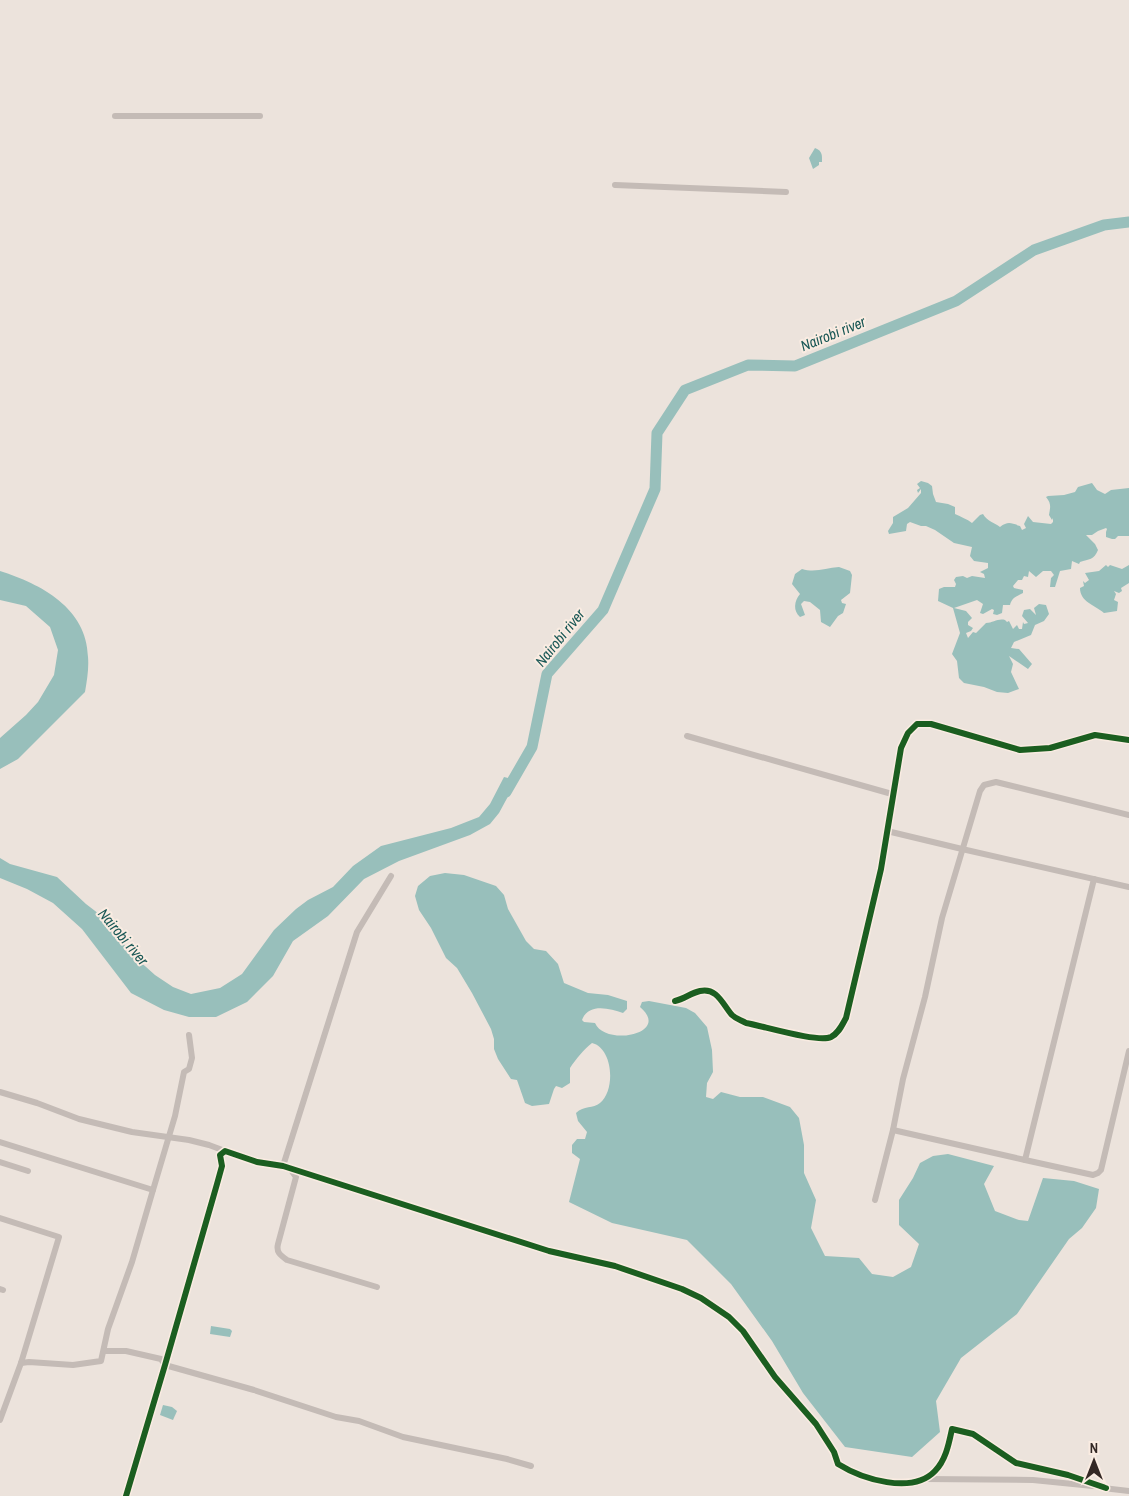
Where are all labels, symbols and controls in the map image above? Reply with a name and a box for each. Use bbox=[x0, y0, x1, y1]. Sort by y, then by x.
water label: Nairobi river bbox=[797, 311, 869, 356]
water label: Nairobi river bbox=[530, 604, 590, 671]
water label: Nairobi river bbox=[93, 904, 154, 970]
north arrow bbox=[1069, 1436, 1119, 1486]
text: N bbox=[1090, 1439, 1098, 1457]

